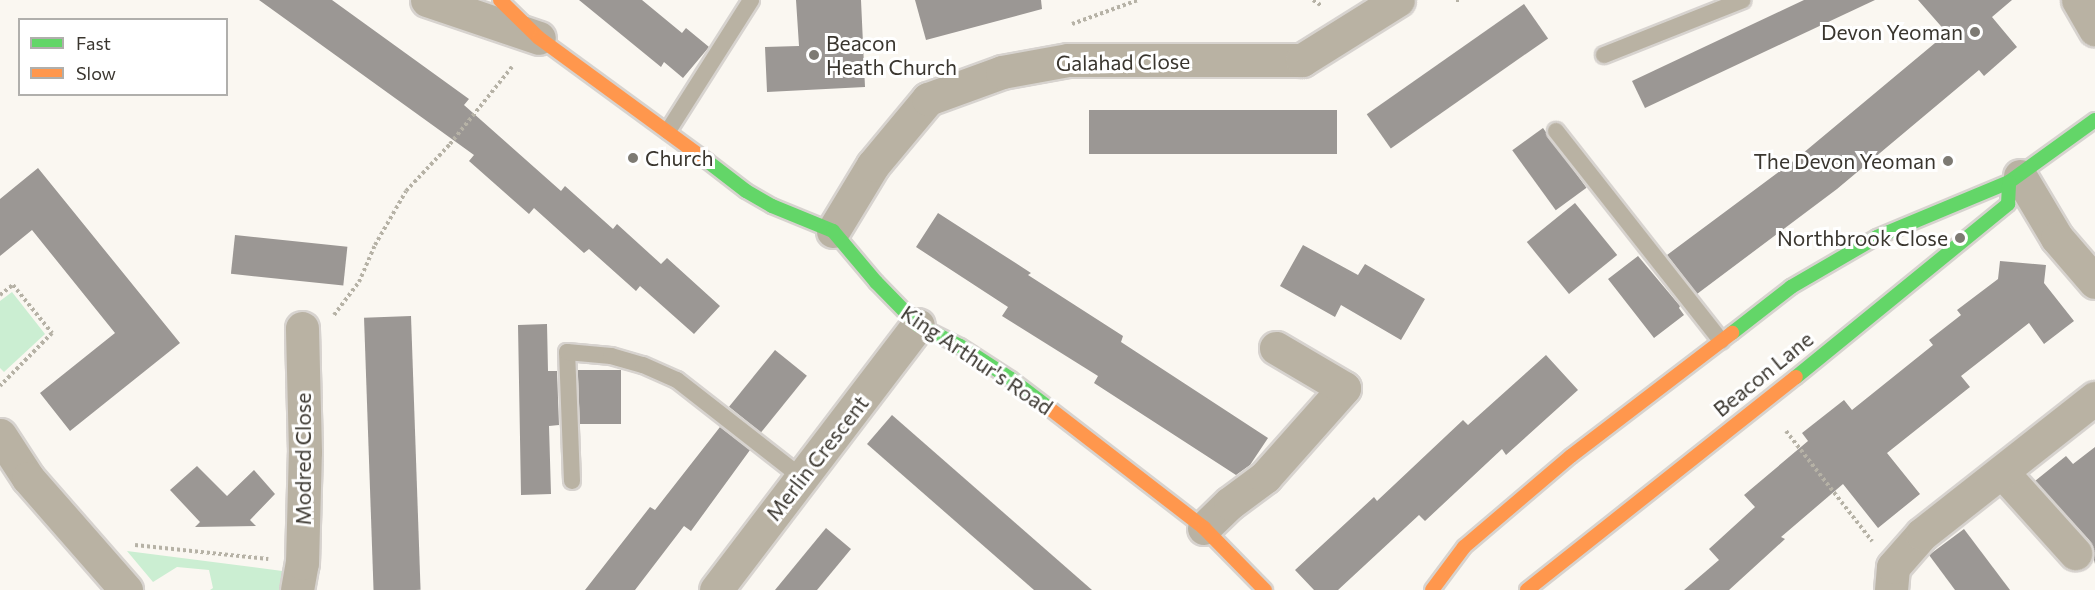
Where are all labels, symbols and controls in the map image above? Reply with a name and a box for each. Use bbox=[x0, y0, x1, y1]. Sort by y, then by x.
legend bbox=[18, 18, 228, 96]
place label: Devon Yeoman bbox=[1821, 19, 1963, 45]
marker: Devon Yeoman bbox=[1968, 25, 1982, 39]
place label: Beacon Heath Church bbox=[826, 30, 957, 80]
text: Fast bbox=[76, 32, 111, 54]
marker: Beacon Heath Church bbox=[807, 48, 821, 62]
street label: Galahad Close bbox=[1056, 48, 1190, 76]
text: Slow bbox=[76, 62, 116, 84]
place label: Church bbox=[645, 145, 714, 171]
place label: The Devon Yeoman bbox=[1753, 148, 1936, 174]
marker: Church bbox=[626, 151, 640, 165]
marker: The Devon Yeoman bbox=[1941, 154, 1955, 168]
place label: Northbrook Close bbox=[1777, 225, 1948, 251]
marker: Northbrook Close bbox=[1953, 231, 1967, 245]
street label: King Arthur's Road bbox=[896, 300, 1058, 420]
street label: Beacon Lane bbox=[1708, 326, 1818, 422]
street label: Merlin Crescent bbox=[760, 391, 874, 525]
street label: Modred Close bbox=[290, 393, 316, 525]

